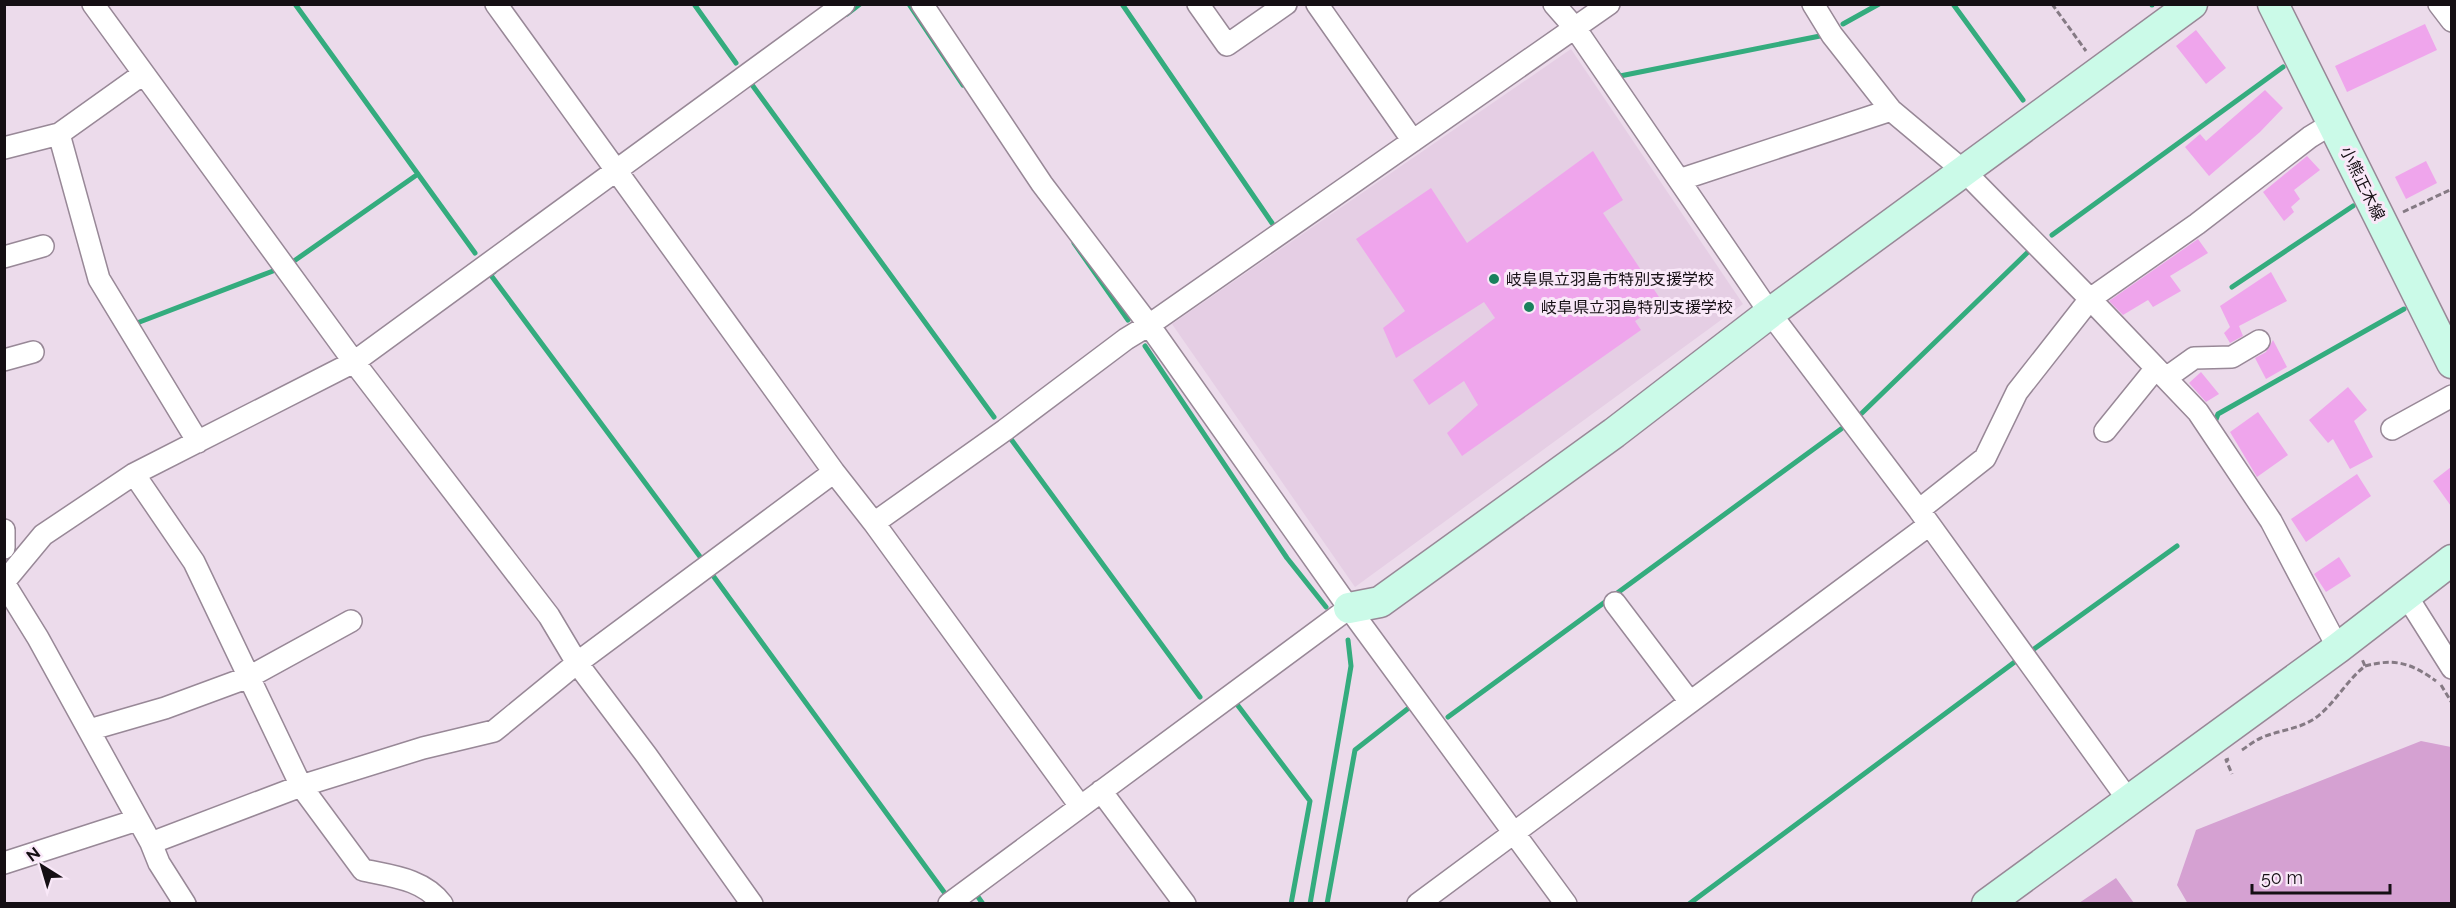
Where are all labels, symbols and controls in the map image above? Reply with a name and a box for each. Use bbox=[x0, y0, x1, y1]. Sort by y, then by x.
street label: 小熊正木線 bbox=[2336, 143, 2389, 223]
place label: 岐阜県立羽島市特別支援学校 bbox=[1506, 270, 1714, 289]
marker: 岐阜県立羽島市特別支援学校 bbox=[1487, 272, 1501, 286]
place label: 岐阜県立羽島特別支援学校 bbox=[1541, 298, 1733, 317]
marker: 岐阜県立羽島特別支援学校 bbox=[1522, 300, 1536, 314]
north arrow bbox=[12, 836, 72, 896]
text: N bbox=[23, 843, 44, 866]
scale bar bbox=[2252, 857, 2390, 895]
text: 50 m bbox=[2261, 867, 2303, 888]

